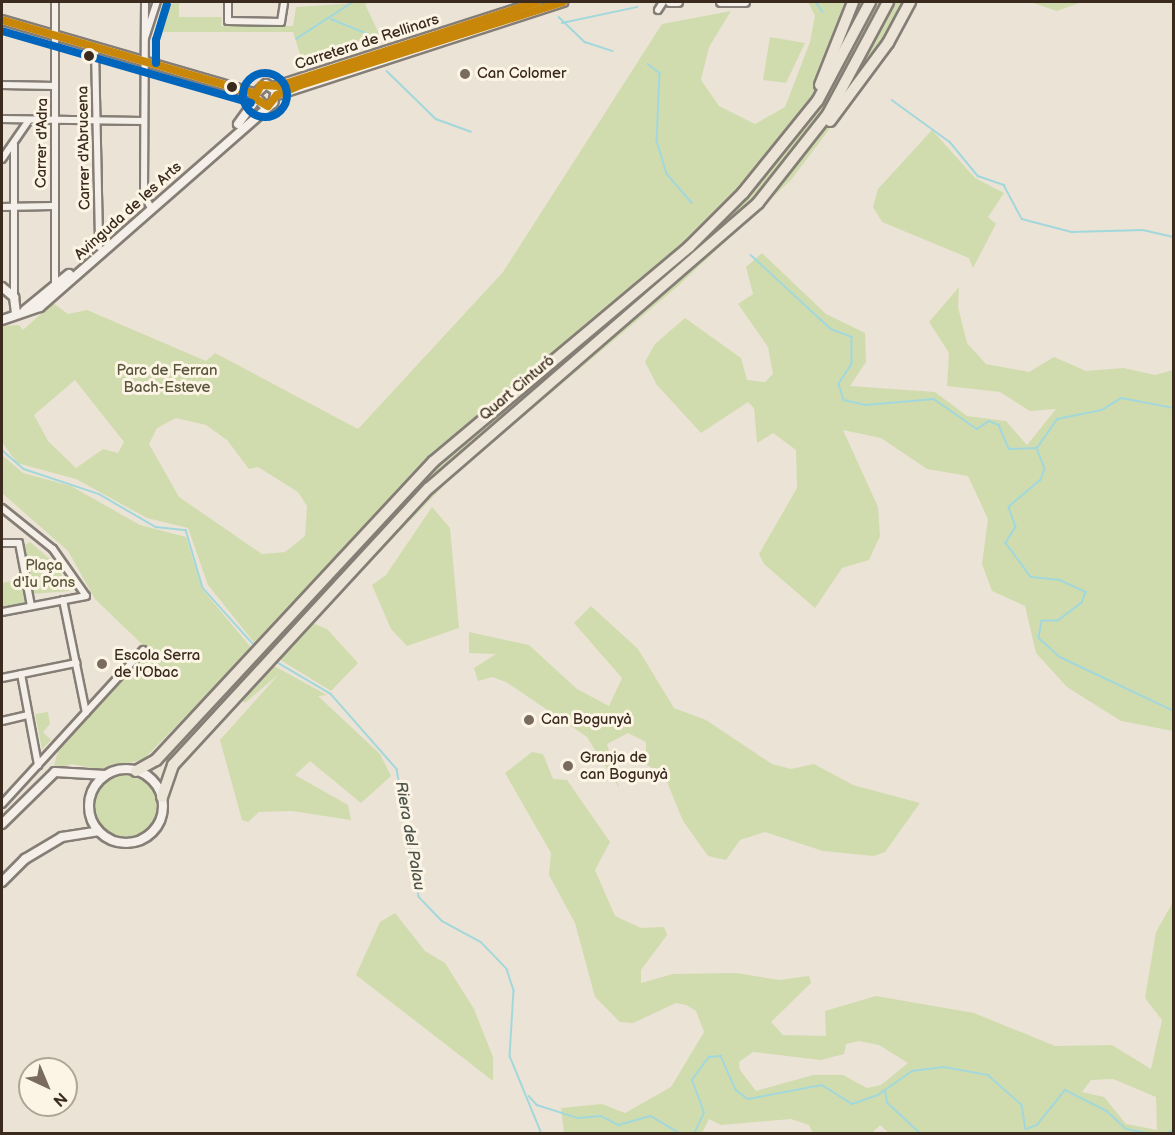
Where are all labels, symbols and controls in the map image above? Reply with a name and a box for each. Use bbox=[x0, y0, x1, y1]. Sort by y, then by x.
street label: Carretera de Rellinars bbox=[293, 10, 441, 74]
unlabelled marker bbox=[83, 50, 95, 62]
place label: Can Colomer bbox=[477, 65, 566, 83]
marker: Can Colomer bbox=[458, 67, 472, 81]
unlabelled marker bbox=[226, 81, 238, 93]
street label: Carrer d'Abrucena bbox=[74, 86, 94, 210]
street label: Carrer d'Adra bbox=[32, 98, 52, 188]
street label: Avinguda de les Arts bbox=[71, 158, 185, 264]
street label: Quart Cinturó bbox=[476, 352, 558, 424]
park label: Parc de Ferran Bach-Esteve bbox=[117, 361, 217, 396]
park label: Plaça d'Iu Pons bbox=[13, 556, 75, 591]
place label: Escola Serra de l'Obac bbox=[114, 646, 201, 681]
marker: Escola Serra de l'Obac bbox=[95, 657, 109, 671]
place label: Can Bogunyà bbox=[541, 711, 632, 729]
marker: Can Bogunyà bbox=[522, 713, 536, 727]
place label: Granja de can Bogunyà bbox=[580, 748, 668, 783]
marker: Granja de can Bogunyà bbox=[561, 759, 575, 773]
water label: Riera del Palau bbox=[390, 780, 428, 892]
north arrow bbox=[18, 1057, 78, 1117]
text: N bbox=[49, 1088, 70, 1110]

